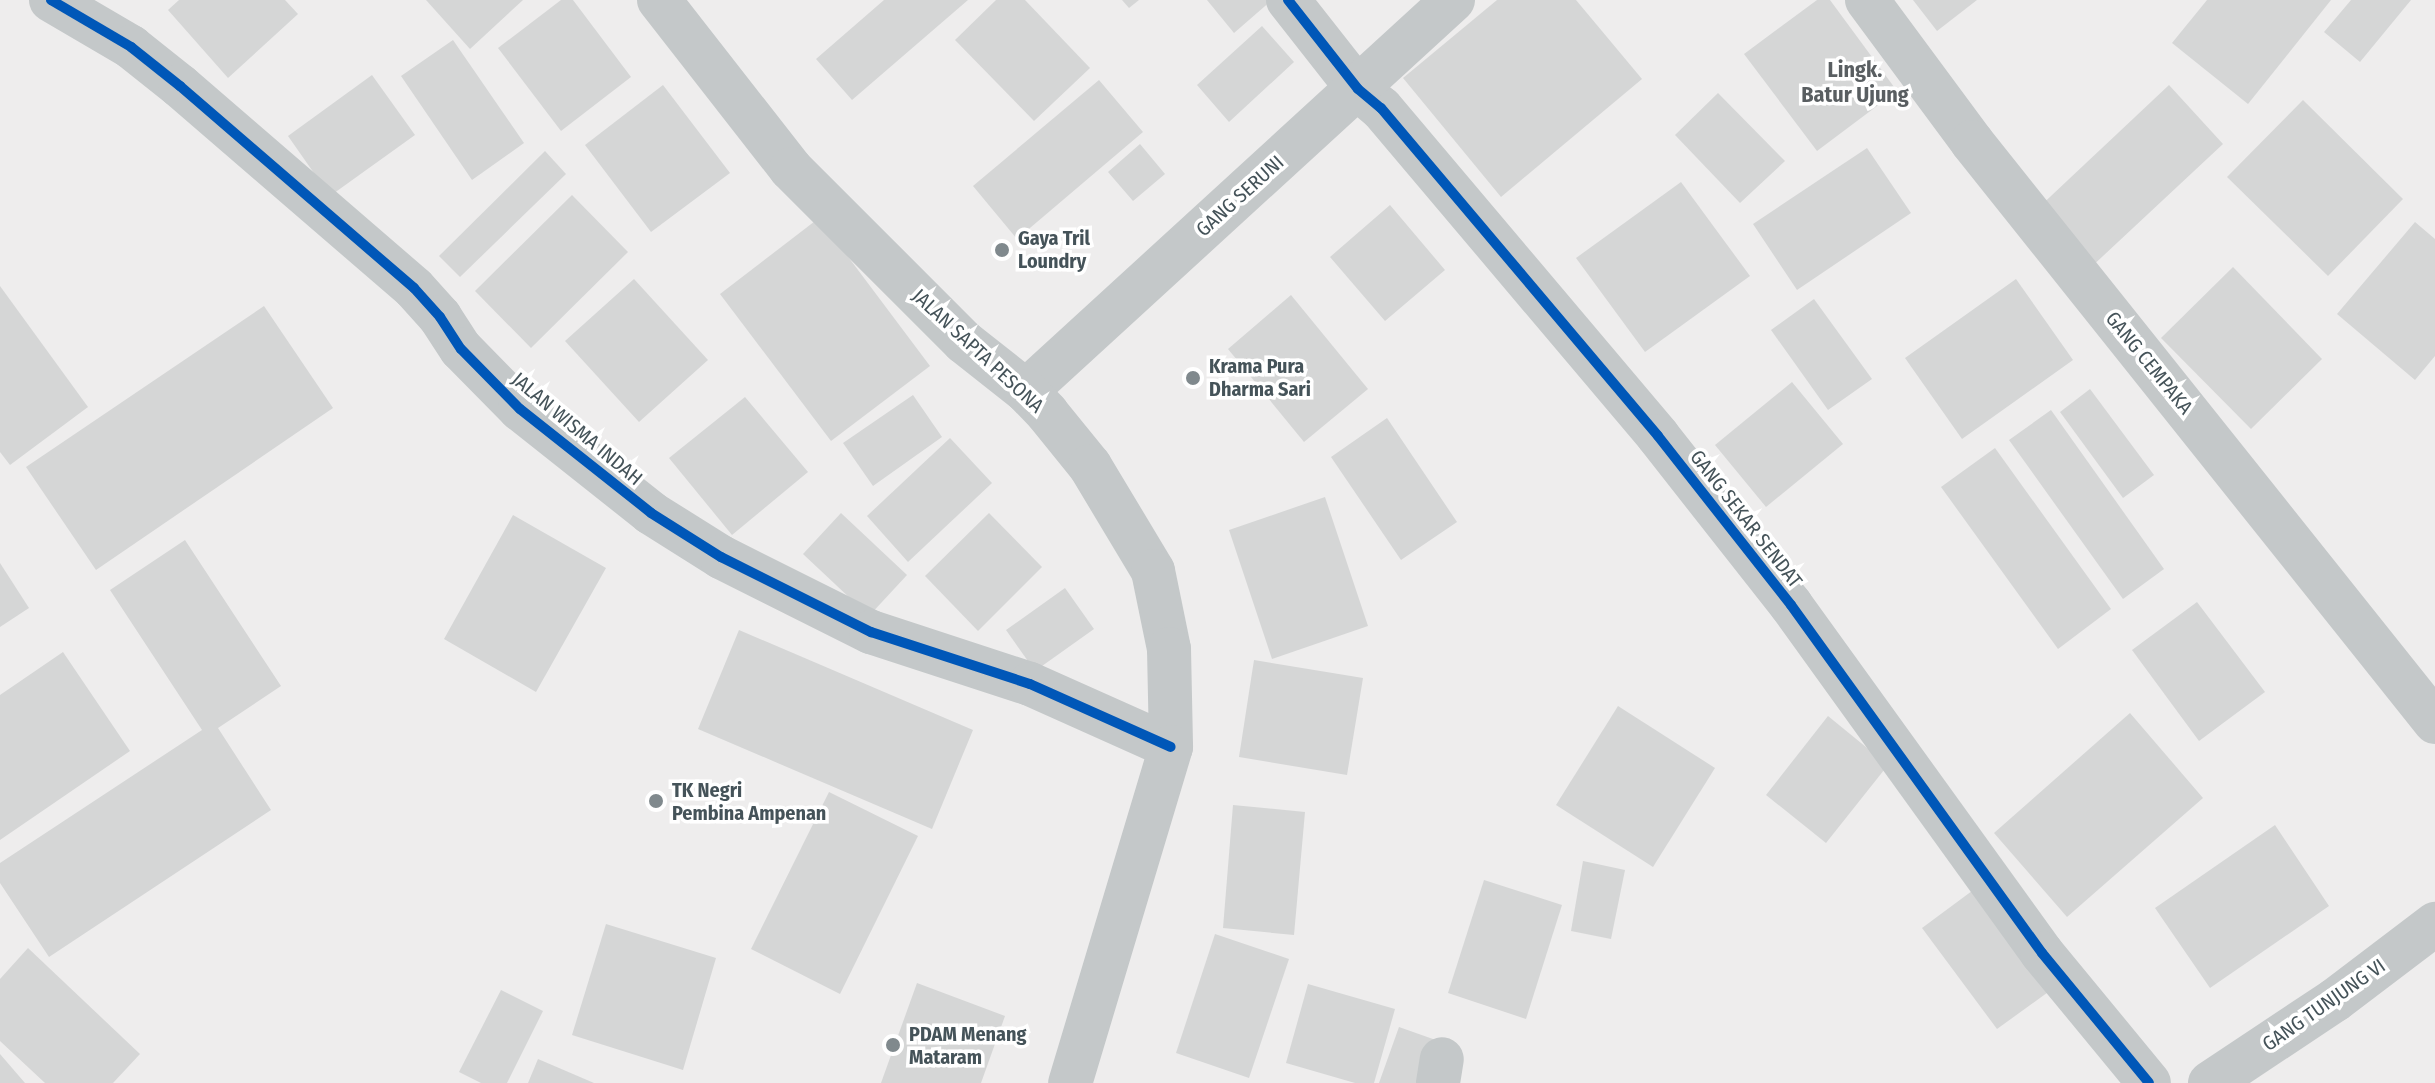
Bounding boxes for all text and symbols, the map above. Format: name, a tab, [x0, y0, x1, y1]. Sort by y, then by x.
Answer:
district label: Lingk. Batur Ujung	[1801, 56, 1909, 108]
street label: GANG SERUNI	[1191, 150, 1289, 242]
place label: Gaya Tril Loundry	[1018, 226, 1090, 273]
marker: Gaya Tril Loundry	[993, 241, 1011, 259]
street label: JALAN SAPTA PESONA	[907, 284, 1049, 418]
street label: GANG CEMPAKA	[2100, 307, 2198, 419]
place label: Krama Pura Dharma Sari	[1209, 354, 1311, 401]
street label: JALAN WISMA INDAH	[507, 367, 647, 491]
marker: Krama Pura Dharma Sari	[1184, 369, 1202, 387]
street label: GANG SEKAR SENDAT	[1685, 445, 1807, 593]
place label: TK Negri Pembina Ampenan	[672, 778, 826, 825]
marker: TK Negri Pembina Ampenan	[647, 792, 665, 810]
street label: GANG TUNJUNG VI	[2258, 954, 2390, 1056]
place label: PDAM Menang Mataram	[909, 1022, 1026, 1069]
marker: PDAM Menang Mataram	[884, 1036, 902, 1054]

